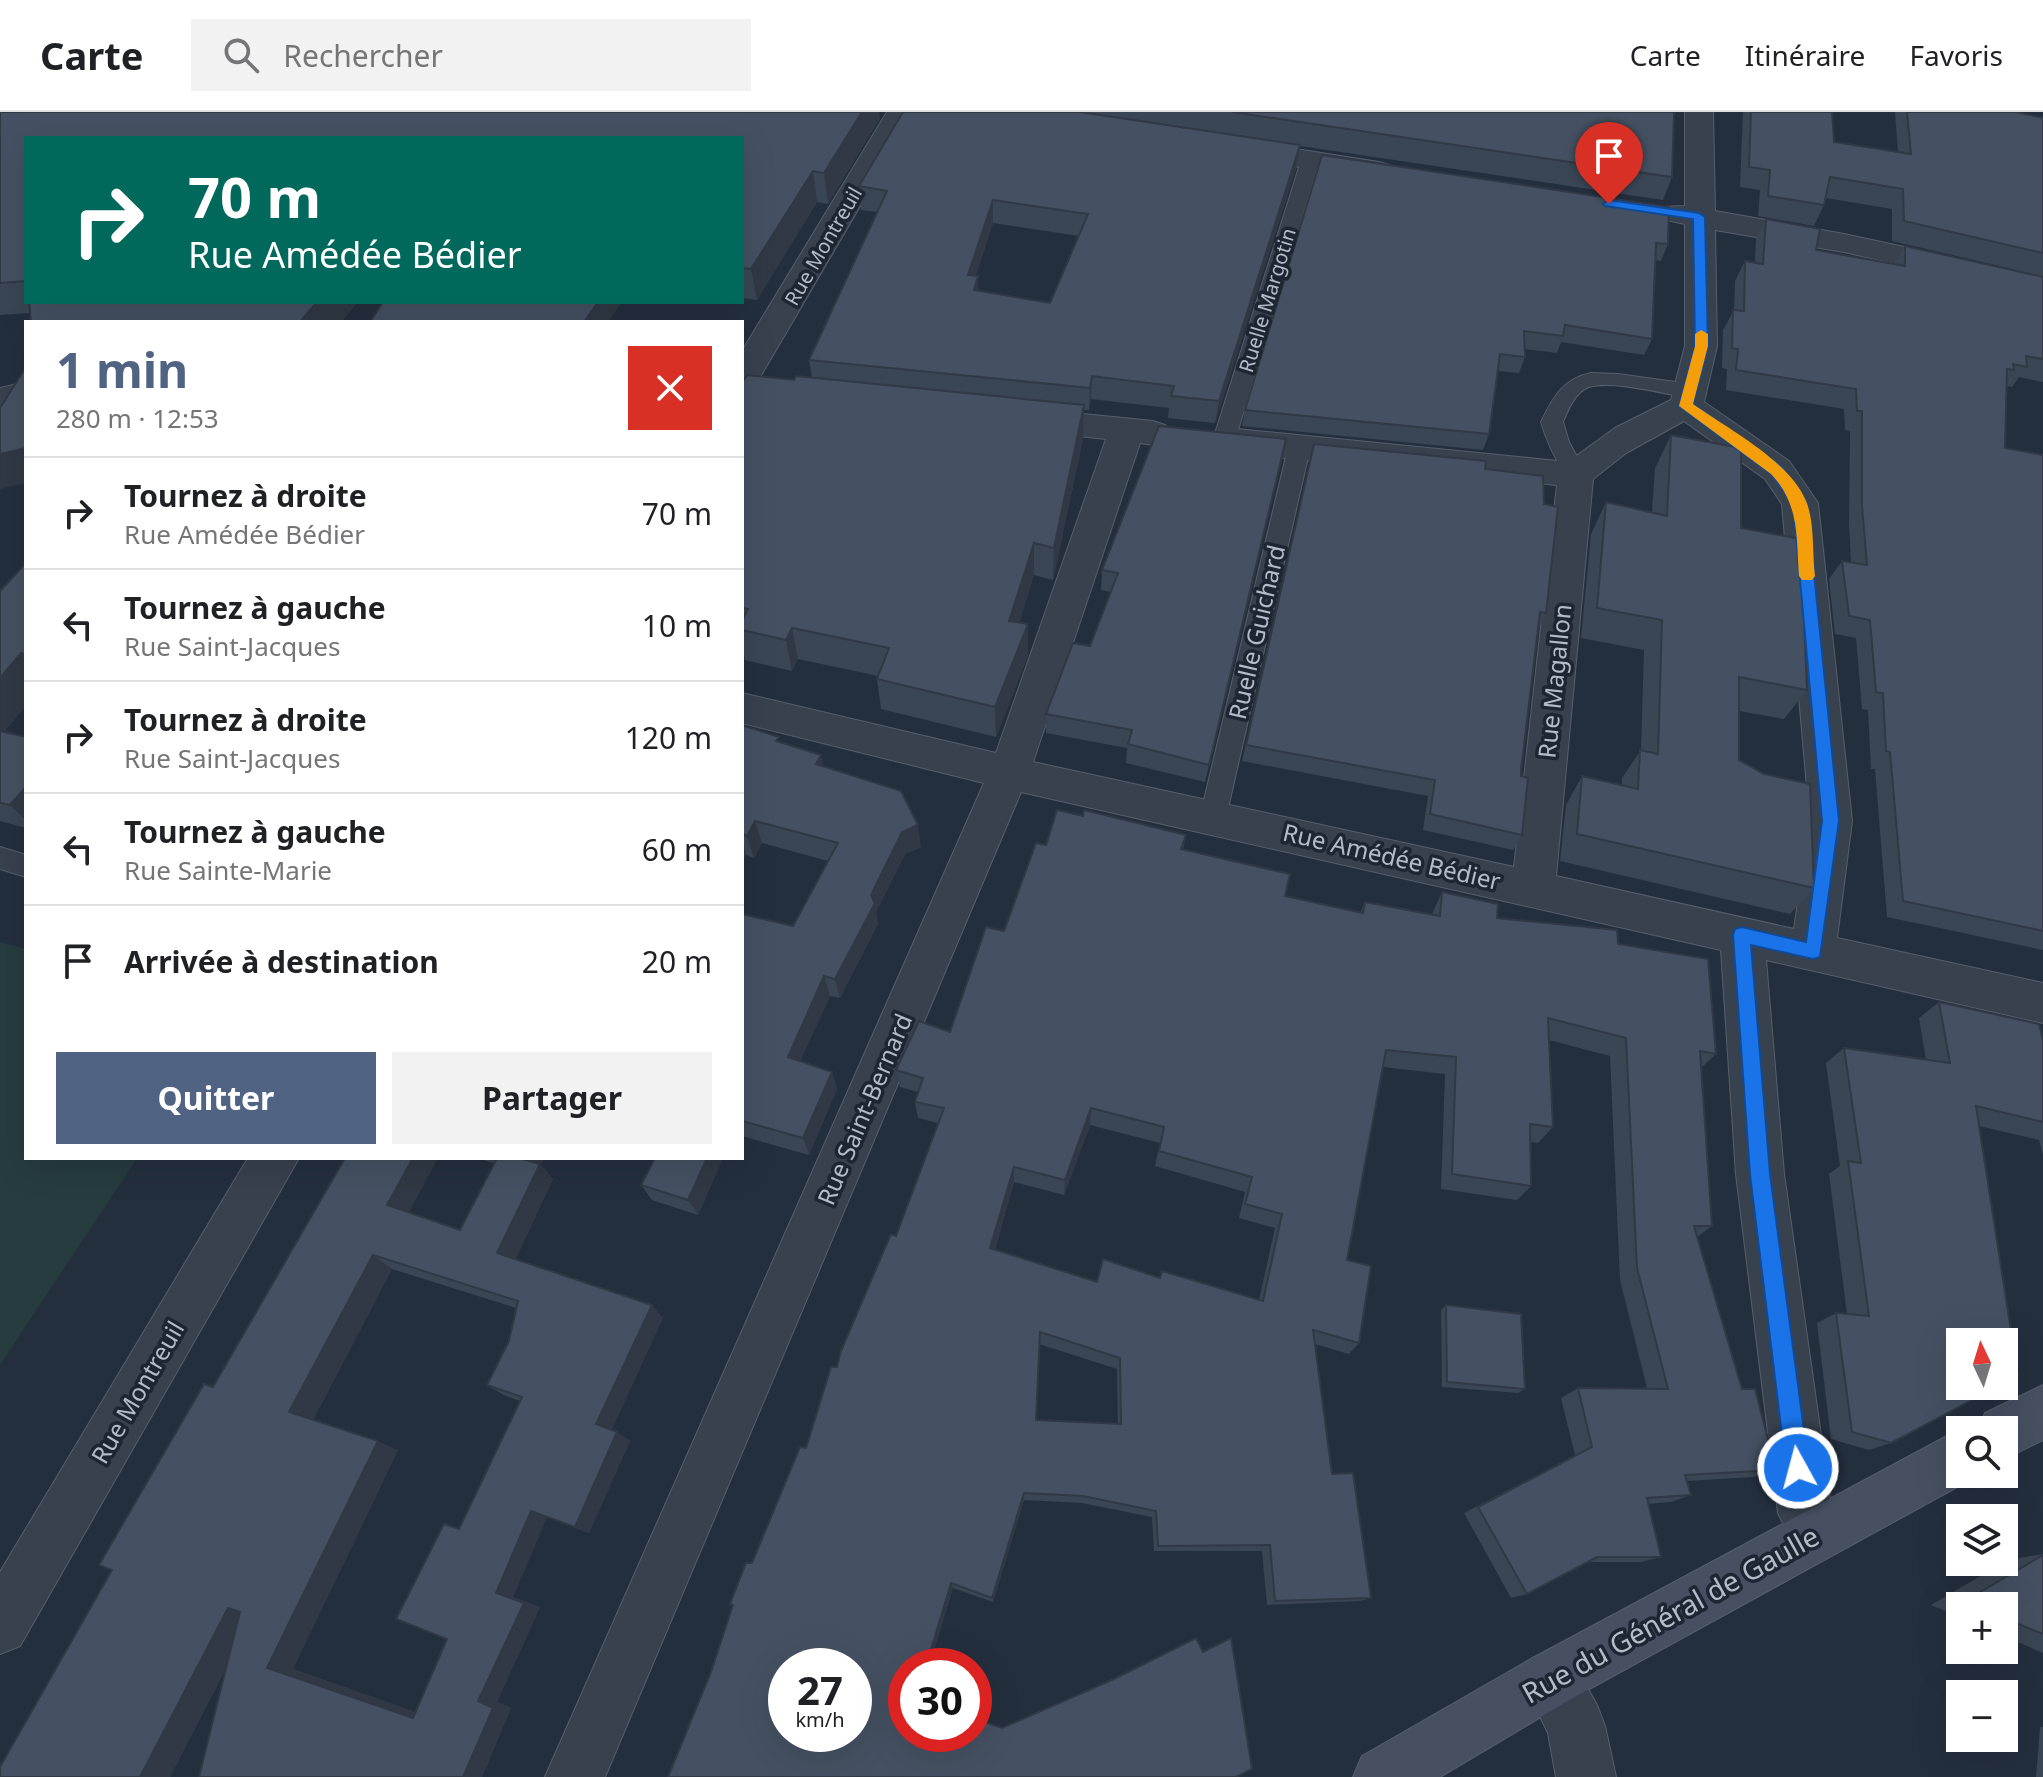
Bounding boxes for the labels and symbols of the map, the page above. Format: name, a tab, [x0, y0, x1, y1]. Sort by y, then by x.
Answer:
pin	[1575, 122, 1643, 204]
street label: Rue Montreuil	[778, 182, 868, 310]
street label: Ruelle Margotin	[1232, 225, 1302, 375]
street label: Ruelle Guichard	[1220, 542, 1292, 722]
street label: Rue Magallon	[1530, 602, 1578, 760]
street label: Rue Amédée Bédier	[1280, 815, 1504, 897]
street label: Rue Saint-Bernard	[809, 1008, 919, 1210]
street label: Rue Montreuil	[83, 1315, 191, 1469]
north arrow	[1946, 1328, 2018, 1400]
position arrow	[1756, 1426, 1840, 1510]
street label: Rue du Général de Gaulle	[1515, 1516, 1825, 1712]
speed limit sign: 30	[888, 1648, 992, 1752]

